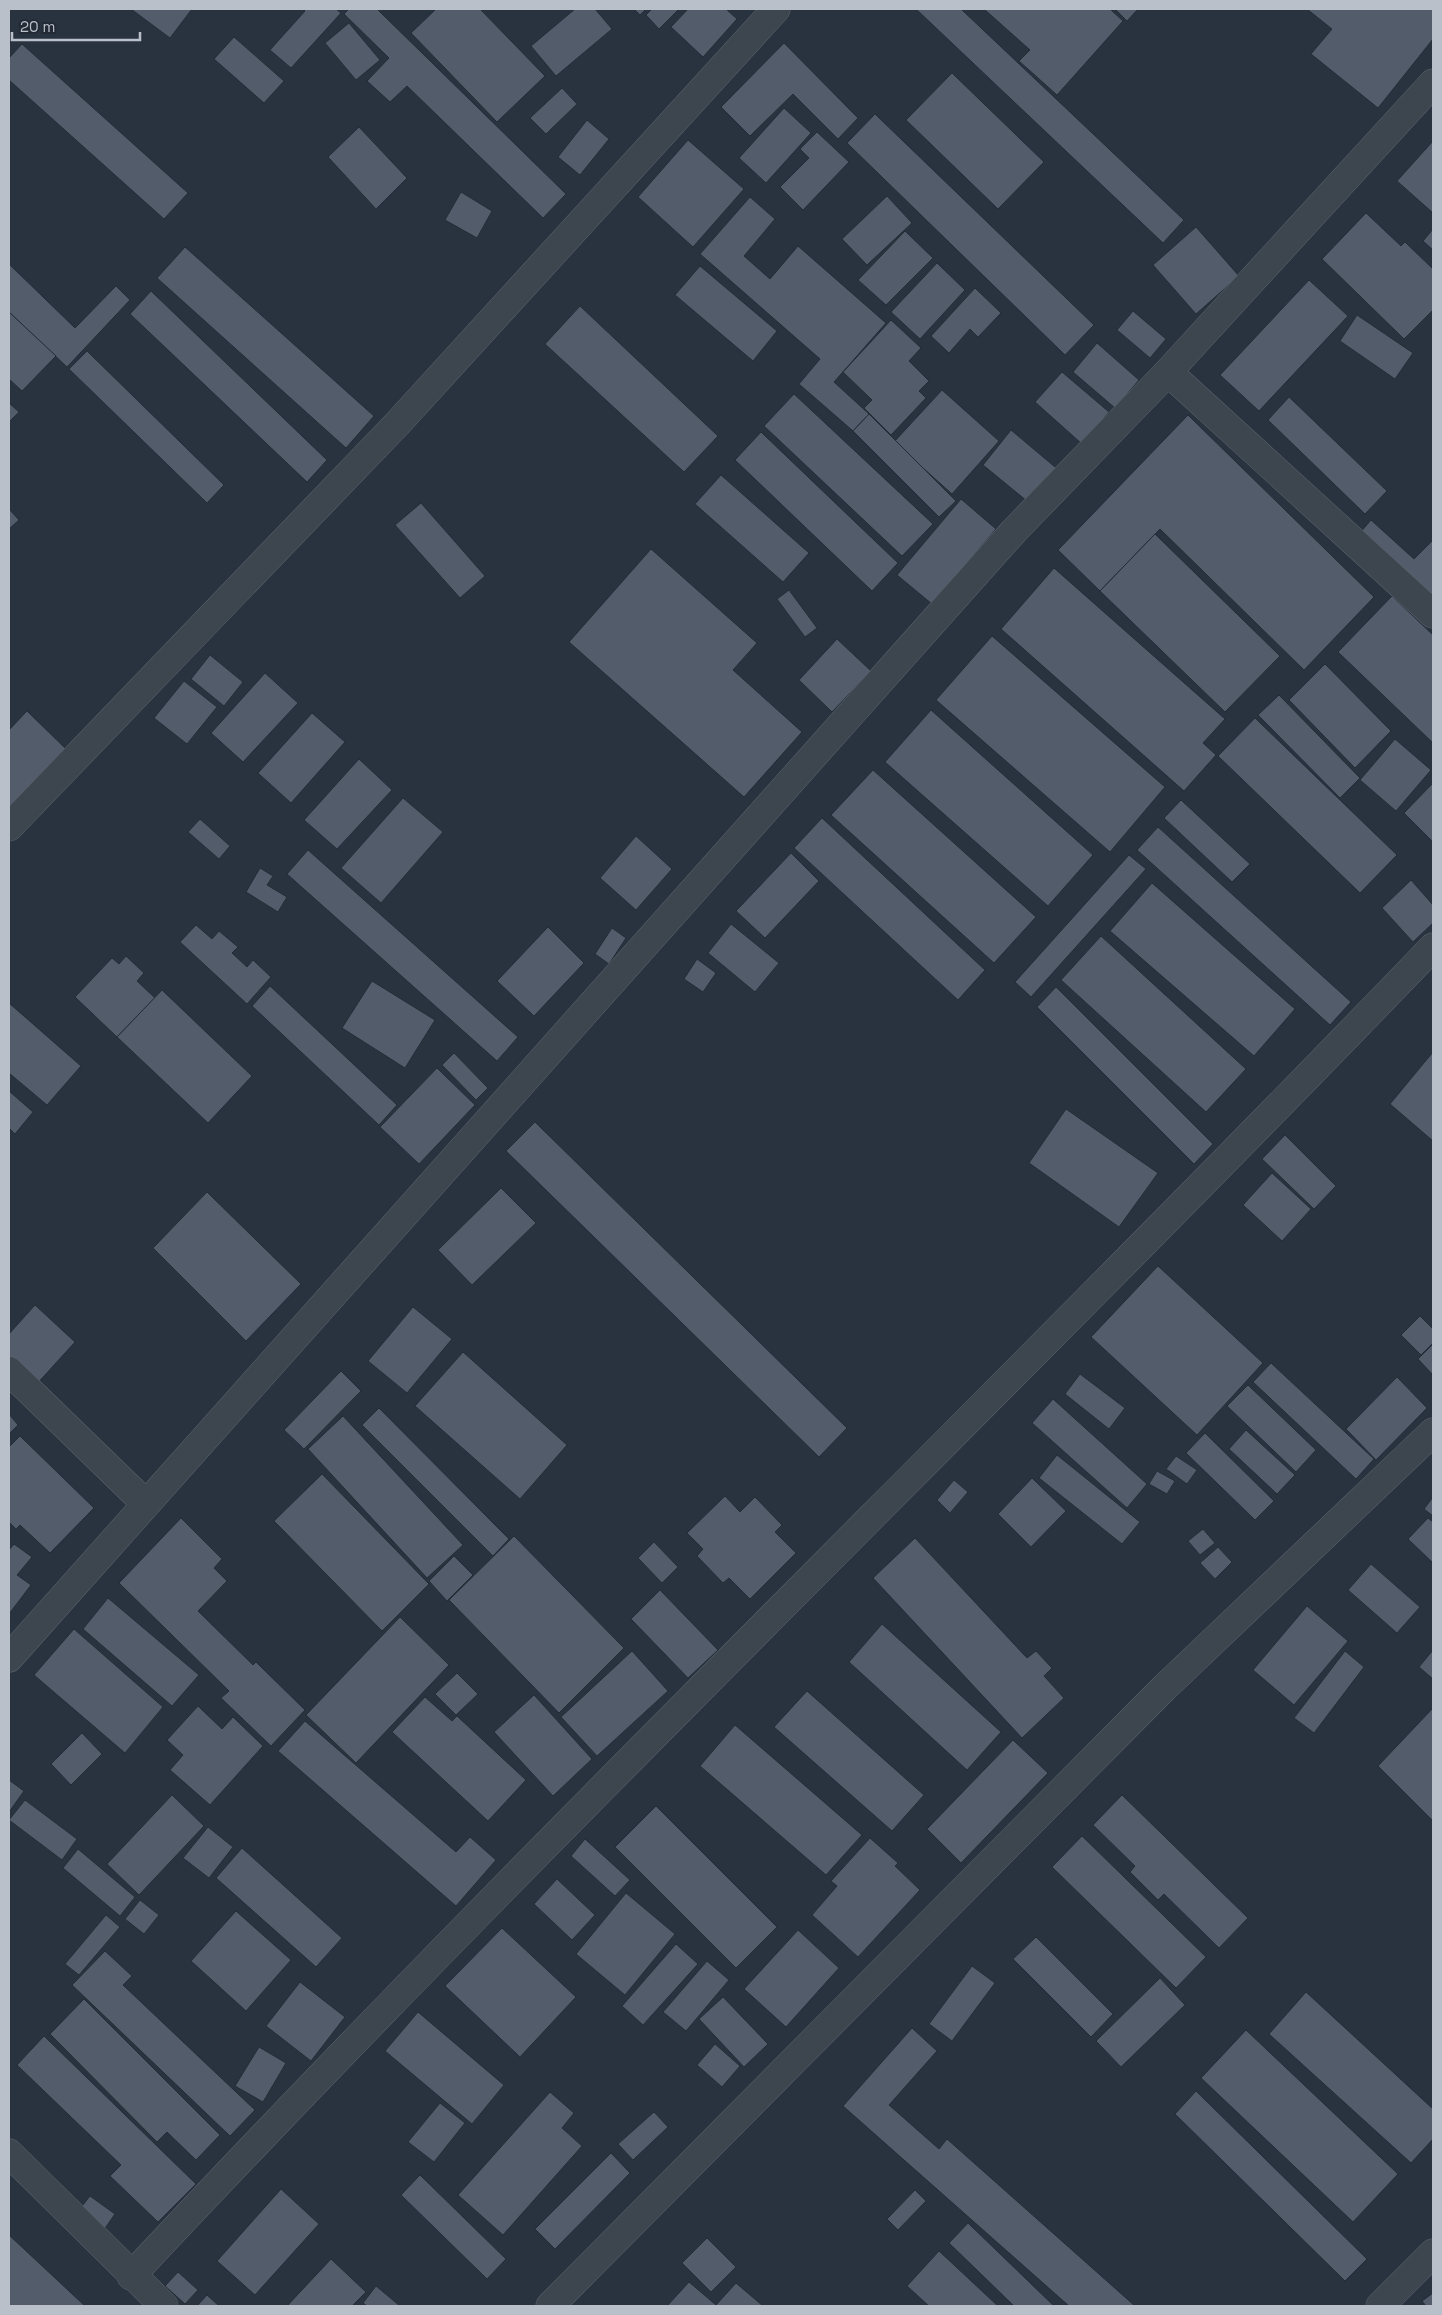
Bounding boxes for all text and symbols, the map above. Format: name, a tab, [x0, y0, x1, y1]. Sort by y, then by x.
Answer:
scale bar	[12, 10, 140, 42]
text: 20 m	[20, 17, 55, 36]

